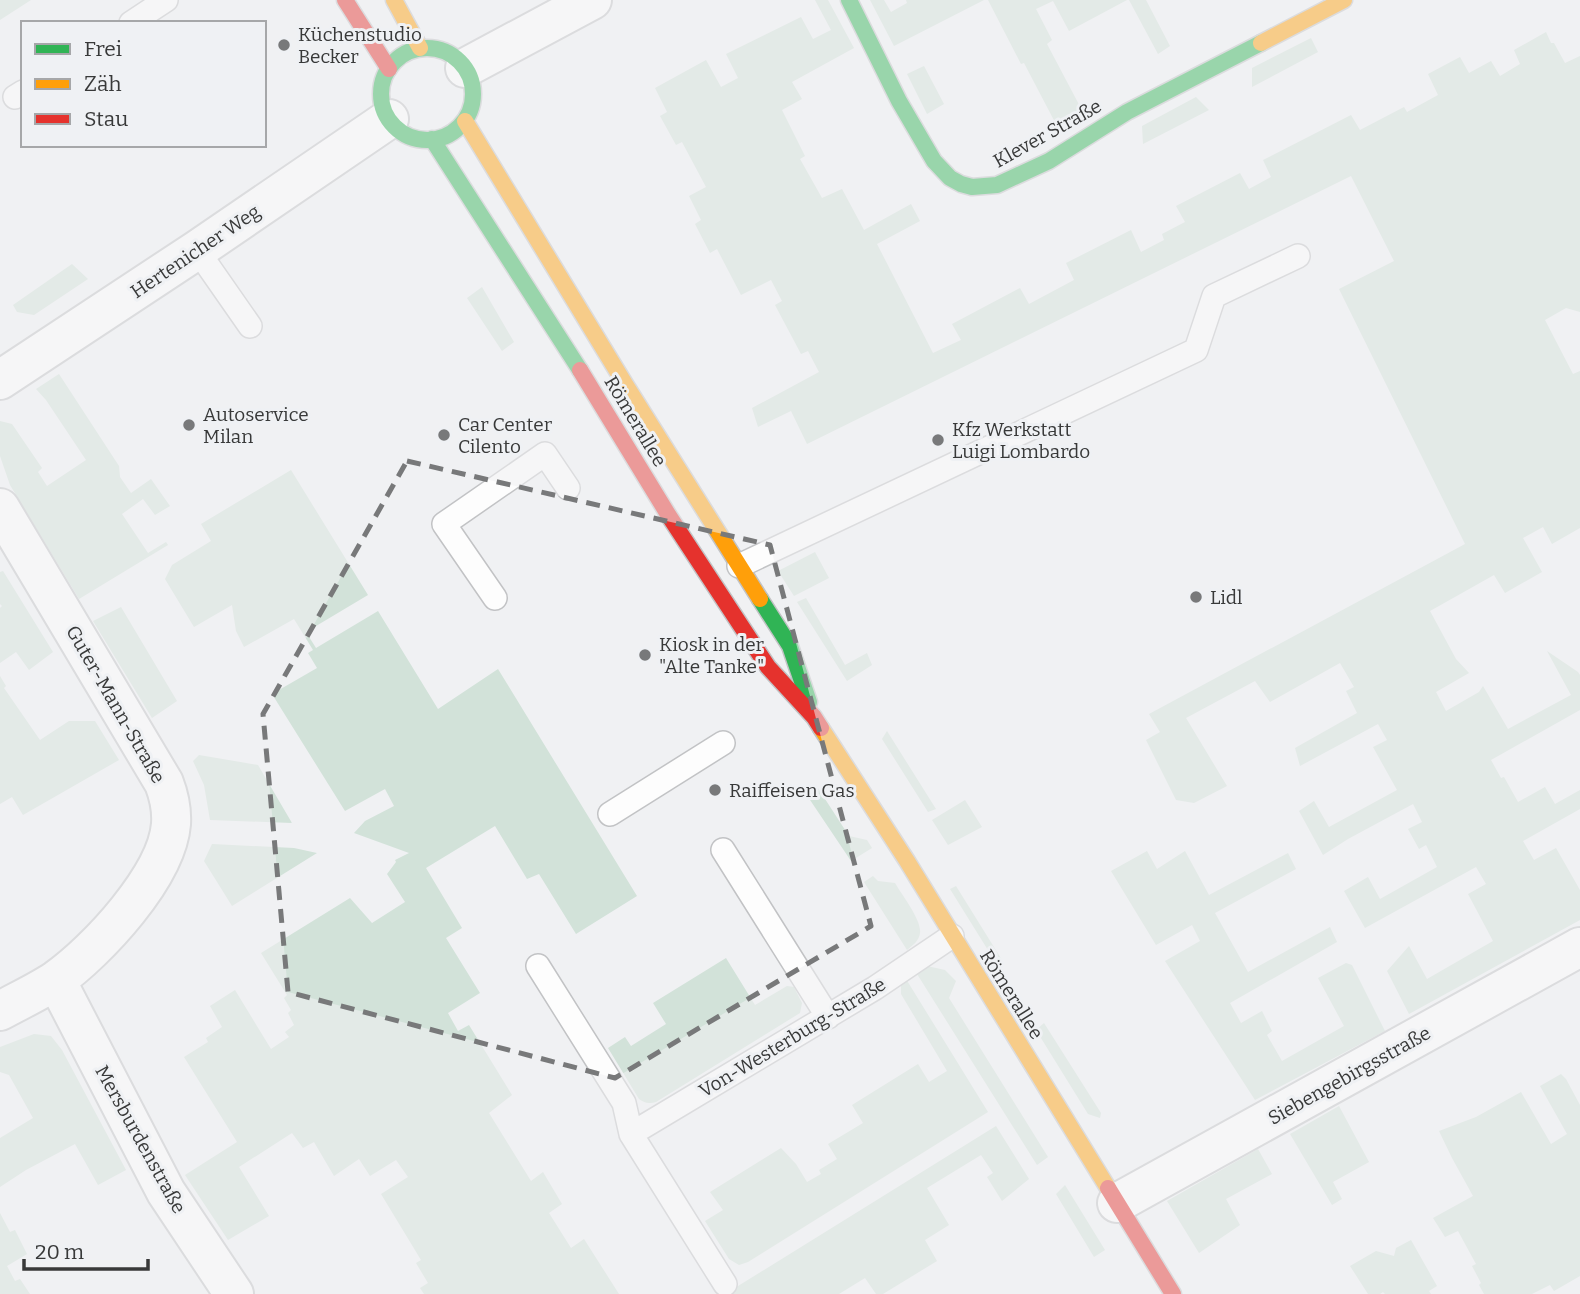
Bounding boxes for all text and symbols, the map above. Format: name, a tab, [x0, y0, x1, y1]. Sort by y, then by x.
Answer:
legend	[21, 21, 266, 147]
place label: Küchenstudio Becker	[298, 23, 422, 68]
text: Frei	[84, 36, 122, 62]
marker: Küchenstudio Becker	[276, 37, 292, 53]
text: Zäh	[84, 71, 122, 97]
street label: Klever Straße	[989, 94, 1105, 173]
text: Stau	[84, 106, 128, 132]
street label: Hertenicher Weg	[126, 199, 265, 303]
street label: Römerallee	[600, 372, 672, 471]
place label: Autoservice Milan	[203, 403, 309, 448]
place label: Car Center Cilento	[458, 413, 553, 458]
marker: Autoservice Milan	[181, 417, 197, 433]
place label: Kfz Werkstatt Luigi Lombardo	[952, 418, 1090, 463]
marker: Car Center Cilento	[436, 427, 452, 443]
marker: Kfz Werkstatt Luigi Lombardo	[930, 432, 946, 448]
place label: Lidl	[1210, 586, 1243, 609]
marker: Lidl	[1188, 589, 1204, 605]
street label: Guter-Mann-Straße	[61, 621, 170, 787]
place label: Kiosk in der "Alte Tanke"	[659, 633, 765, 678]
marker: Kiosk in der "Alte Tanke"	[637, 647, 653, 663]
place label: Raiffeisen Gas	[729, 779, 855, 802]
marker: Raiffeisen Gas	[707, 782, 723, 798]
street label: Römerallee	[975, 945, 1048, 1043]
street label: Von-Westerburg-Straße	[695, 973, 890, 1102]
street label: Siebengebirgsstraße	[1264, 1021, 1434, 1130]
street label: Mersburdenstraße	[90, 1061, 191, 1217]
scale bar	[24, 1228, 149, 1272]
text: 20 m	[35, 1239, 84, 1265]

